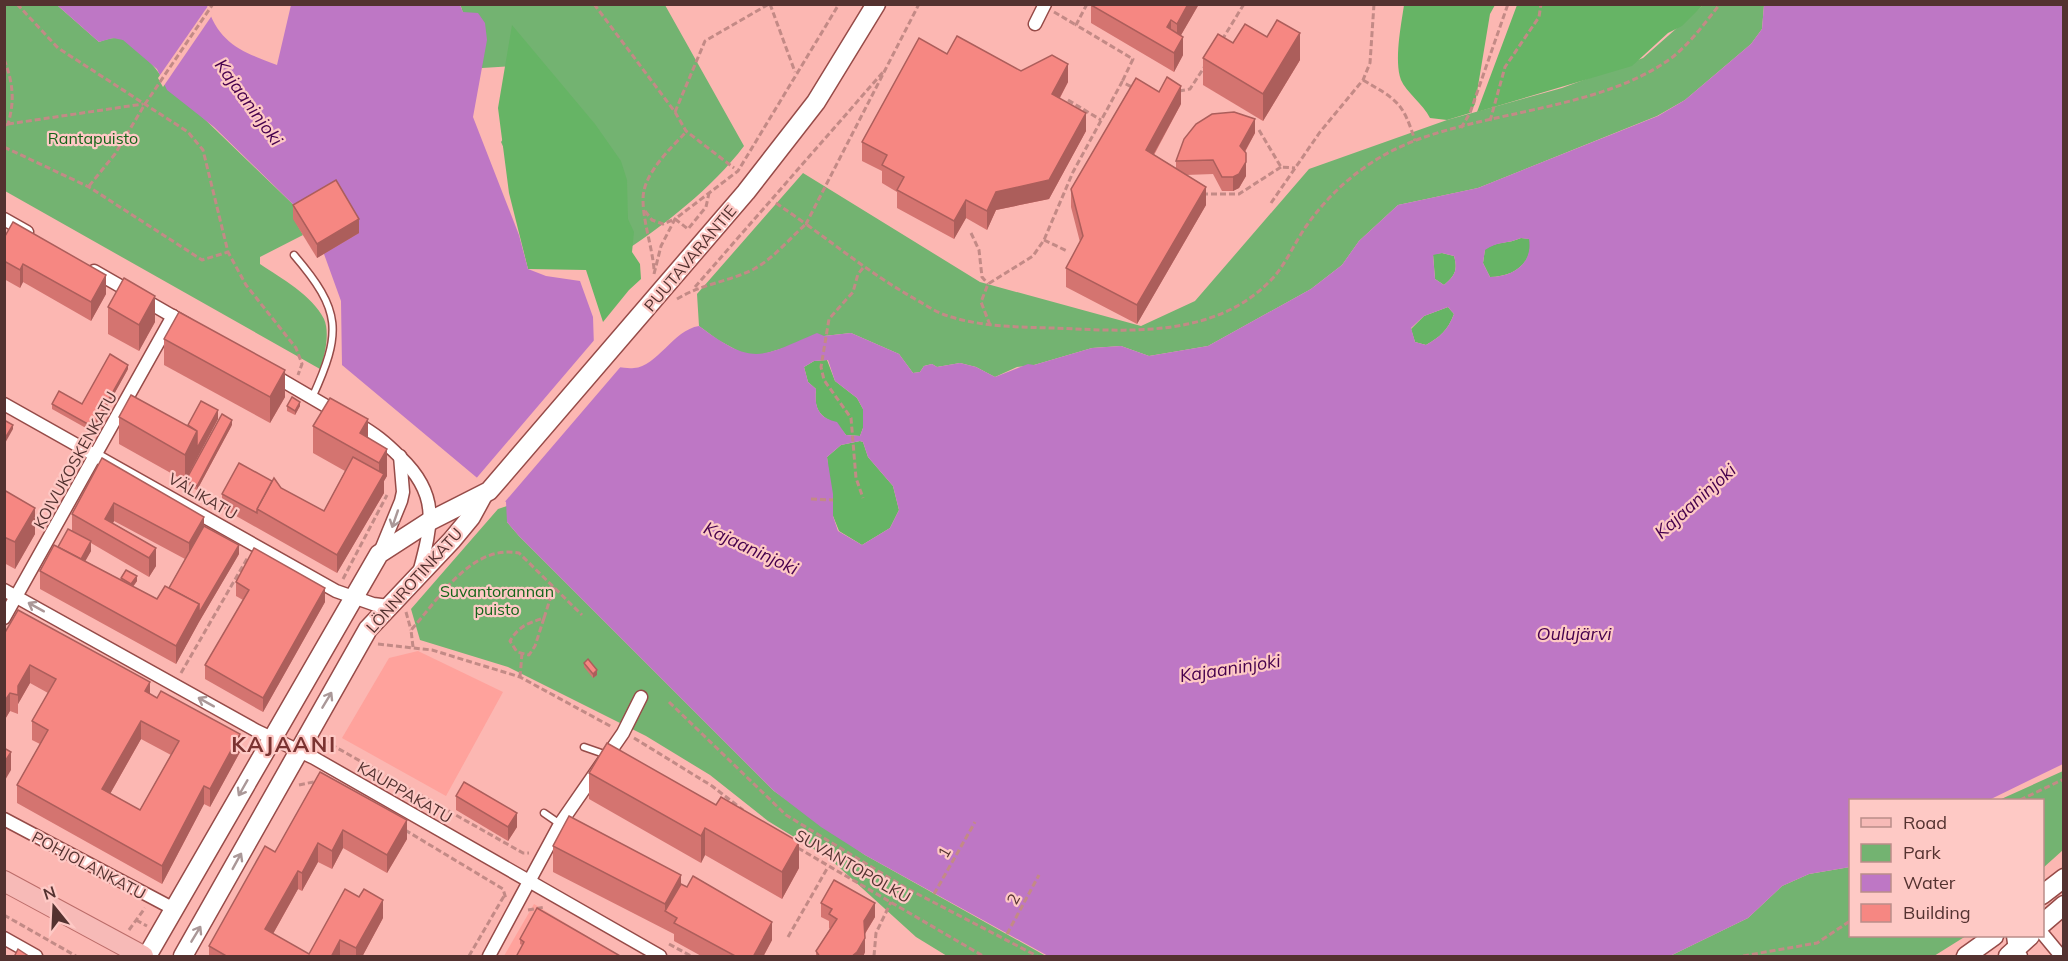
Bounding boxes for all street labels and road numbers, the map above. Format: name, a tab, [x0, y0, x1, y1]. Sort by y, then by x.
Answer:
street label: PUUTAVARANTIE	[640, 201, 740, 315]
street label: KOIVUKOSKENKATU	[29, 388, 121, 532]
street label: VÄLIKATU	[165, 468, 241, 524]
street label: LÖNNROTINKATU	[362, 523, 466, 637]
street label: KAUPPAKATU	[354, 757, 456, 827]
street label: SUVANTOPOLKU	[792, 825, 914, 907]
street label: POHJOLANKATU	[29, 827, 149, 903]
street label: 1	[933, 843, 955, 861]
street label: 2	[1002, 890, 1024, 908]

